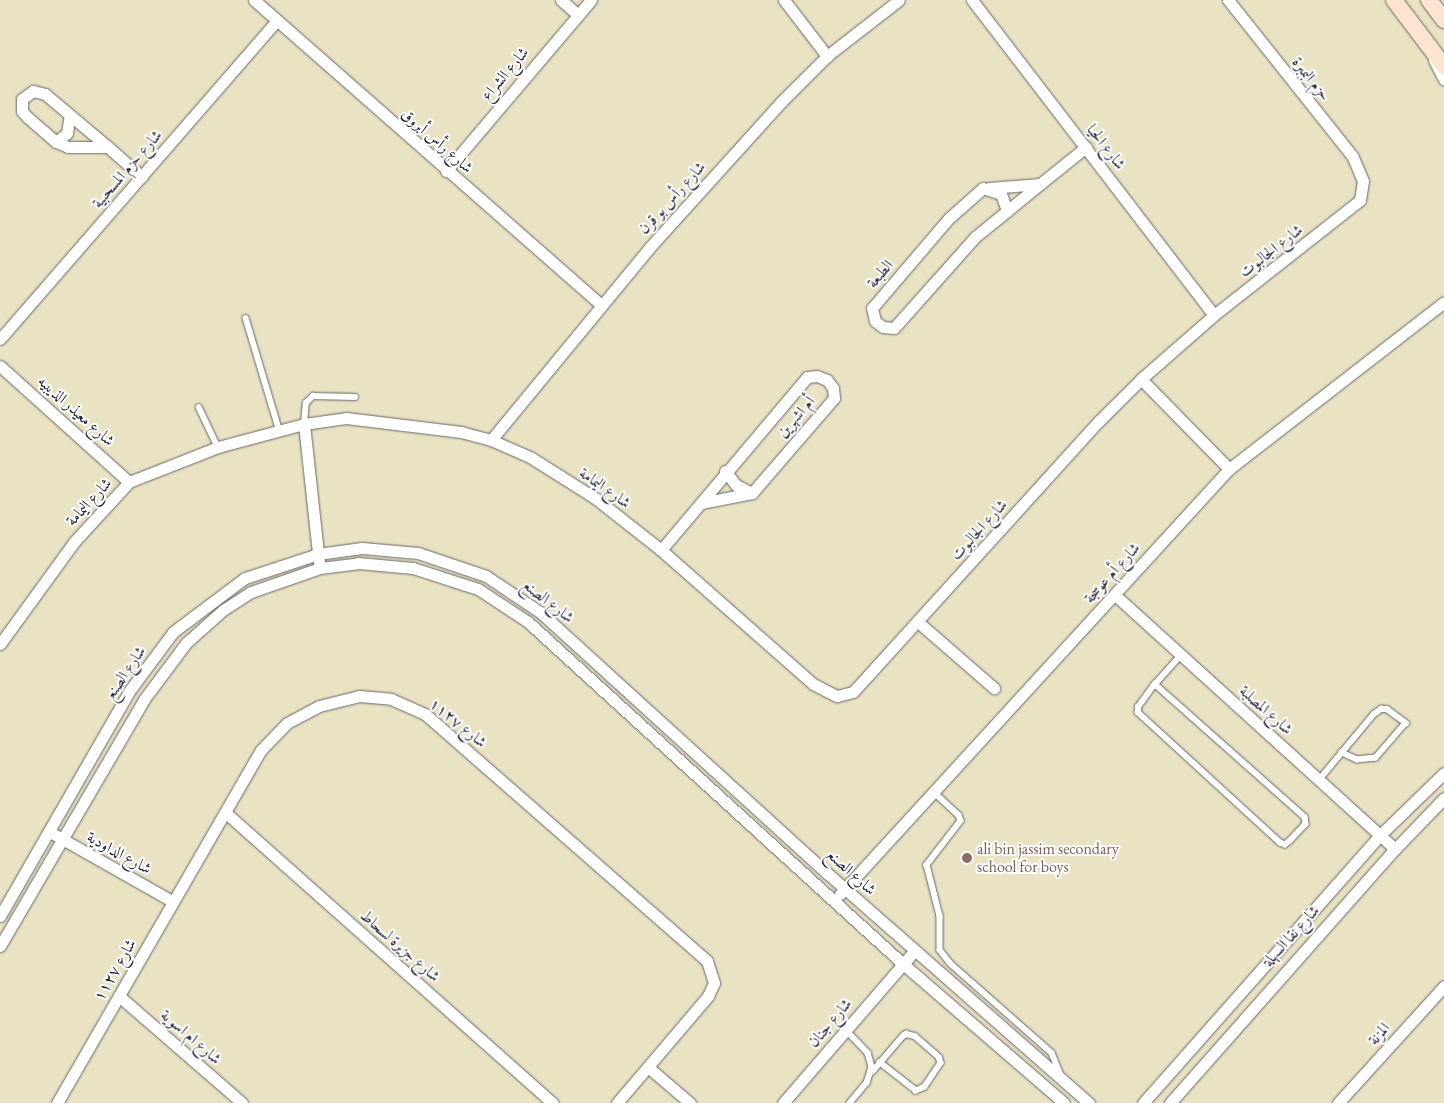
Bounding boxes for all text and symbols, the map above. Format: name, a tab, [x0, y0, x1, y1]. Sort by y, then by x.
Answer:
street label: شارع الشراع	[477, 43, 533, 105]
street label: حزم البمبرة	[1288, 53, 1334, 105]
street label: شارع رأس أبروق	[397, 105, 477, 177]
street label: شارع الحيا	[1082, 121, 1130, 173]
street label: شارع حزم المسحبية	[88, 126, 166, 212]
street label: شارع رأس بو قرن	[634, 158, 710, 238]
street label: شارع الجالبوت	[1235, 220, 1307, 282]
street label: الطبعة	[863, 256, 897, 292]
street label: شارع معيذر الذيبيه	[34, 372, 118, 450]
street label: أم اشهرين	[773, 392, 819, 442]
street label: شارع اليمامة	[576, 463, 634, 513]
street label: شارع اليمامة	[62, 474, 116, 530]
street label: شارع الجالبوت	[947, 496, 1011, 564]
street label: شارع أم عوسجة	[1080, 539, 1144, 607]
street label: شارع الصنع	[518, 575, 578, 627]
street label: شارع الصنع	[100, 643, 150, 703]
street label: شارع المصلبة	[1235, 681, 1297, 739]
street label: شارع ١١٢٧	[425, 694, 491, 752]
street label: شارع الداودية	[83, 827, 155, 879]
place label: ali bin jassim secondary school for boys	[977, 839, 1119, 877]
street label: شارع الصنع	[822, 845, 880, 899]
marker: ali bin jassim secondary school for boys	[961, 852, 973, 864]
street label: شارع نقا السهلة	[1258, 901, 1324, 971]
street label: شارع جزيرة لسحاط	[356, 906, 444, 986]
street label: شارع ١١٢٧	[90, 936, 140, 1004]
street label: شارع جنان	[804, 995, 856, 1051]
street label: شارع ام اسوية	[157, 1005, 225, 1069]
street label: المزنة	[1364, 1019, 1394, 1049]

